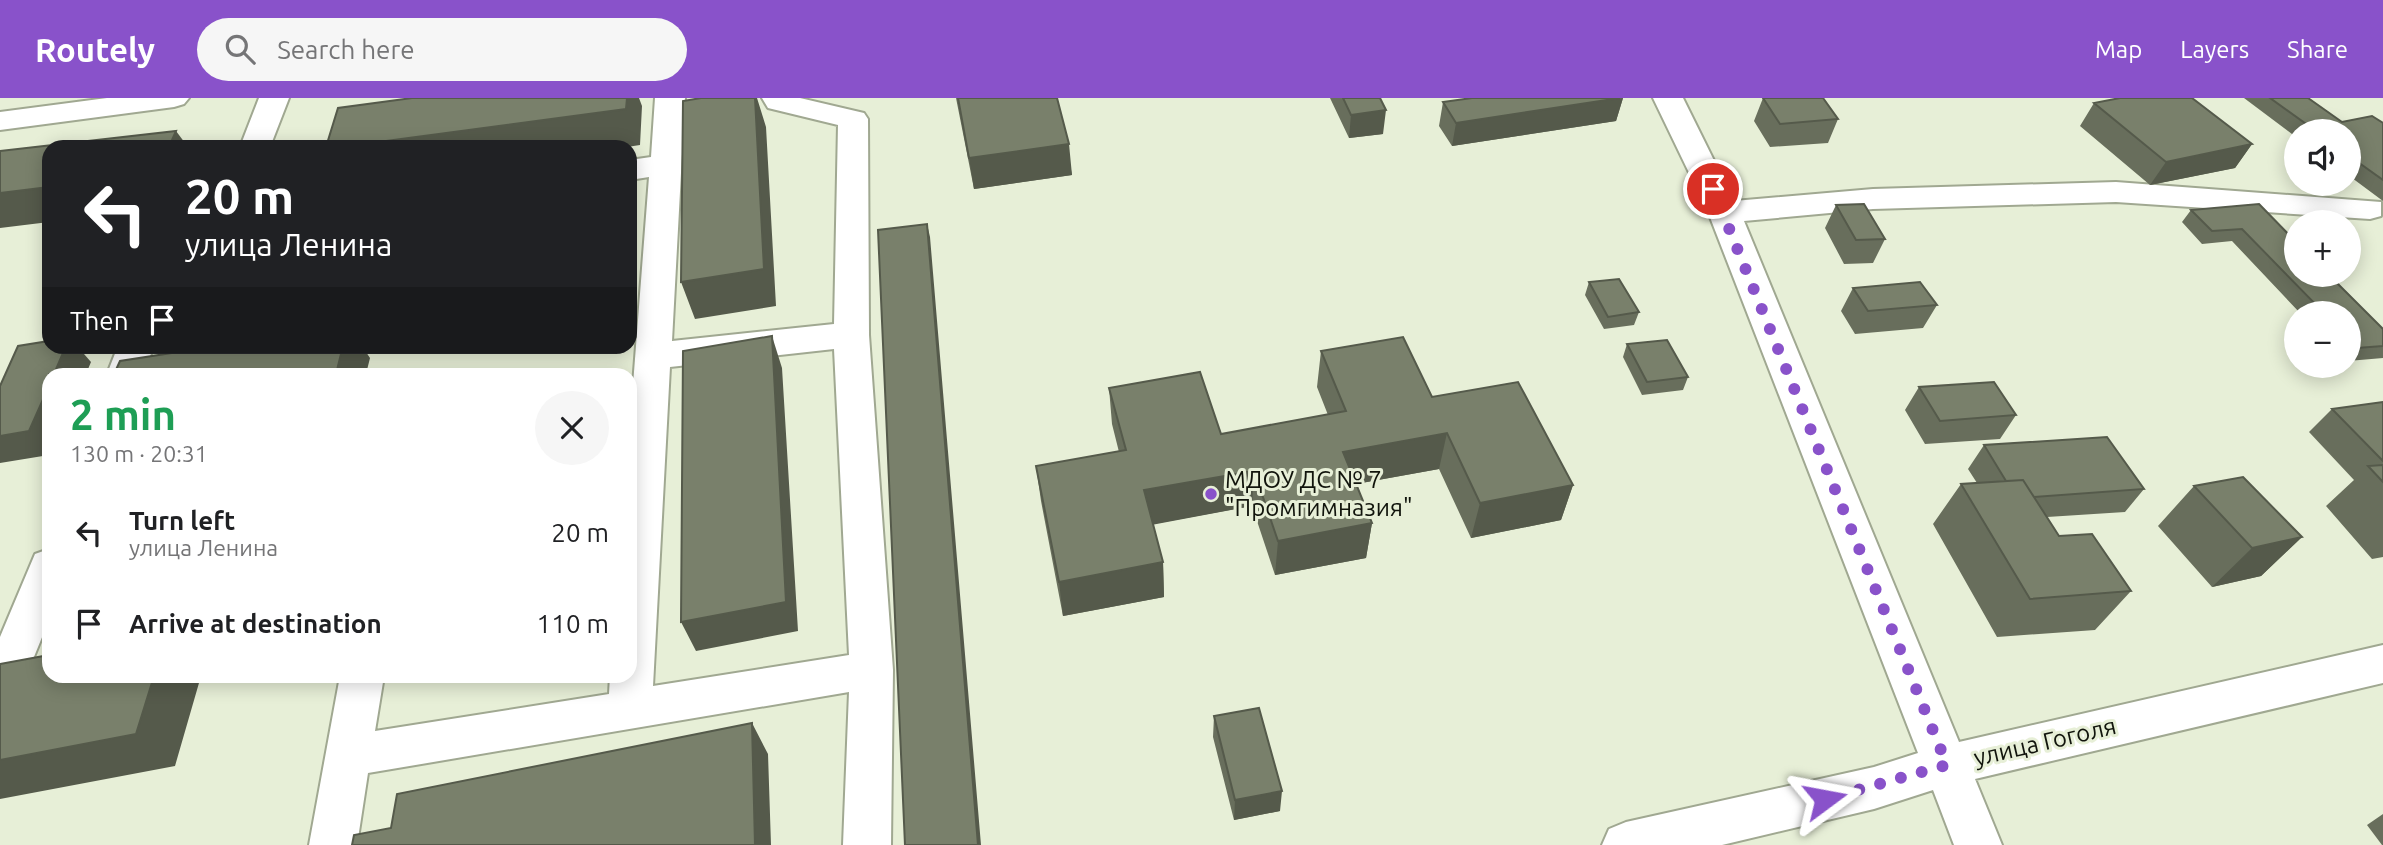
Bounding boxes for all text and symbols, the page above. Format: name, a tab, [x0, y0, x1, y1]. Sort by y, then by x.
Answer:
search box	[197, 18, 687, 81]
icon: search	[221, 30, 259, 68]
text: Routely	[35, 31, 155, 68]
text: Search here	[277, 35, 415, 64]
text: Map	[2095, 36, 2142, 63]
text: Layers	[2180, 36, 2249, 63]
text: Share	[2287, 36, 2348, 63]
map controls	[2284, 119, 2361, 378]
button: sound	[2284, 119, 2361, 196]
pin	[1683, 159, 1743, 219]
icon: left	[70, 168, 161, 259]
text: 20 m	[185, 168, 294, 223]
icon: arrive	[1694, 170, 1732, 208]
button: +	[2284, 210, 2361, 287]
text: улица Ленина	[185, 226, 393, 262]
icon: arrive	[143, 301, 181, 339]
button: −	[2284, 301, 2361, 378]
text: Then	[70, 306, 129, 335]
text: 2 min	[70, 391, 176, 438]
button: close	[535, 391, 609, 465]
text: 130 m · 20:31	[70, 441, 208, 466]
place label: МДОУ ДС № 7 "Промгимназия"	[1225, 466, 1413, 521]
marker: МДОУ ДС № 7 "Промгимназия"	[1203, 486, 1219, 502]
text: Turn left	[129, 506, 235, 535]
icon: left	[70, 514, 108, 552]
text: 20 m	[551, 518, 609, 547]
text: улица Ленина	[129, 535, 278, 560]
icon: arrive	[70, 605, 108, 643]
text: Arrive at destination	[129, 609, 382, 638]
text: 110 m	[537, 609, 609, 638]
street label: улица Гоголя	[1971, 712, 2119, 771]
position arrow	[1788, 762, 1862, 836]

